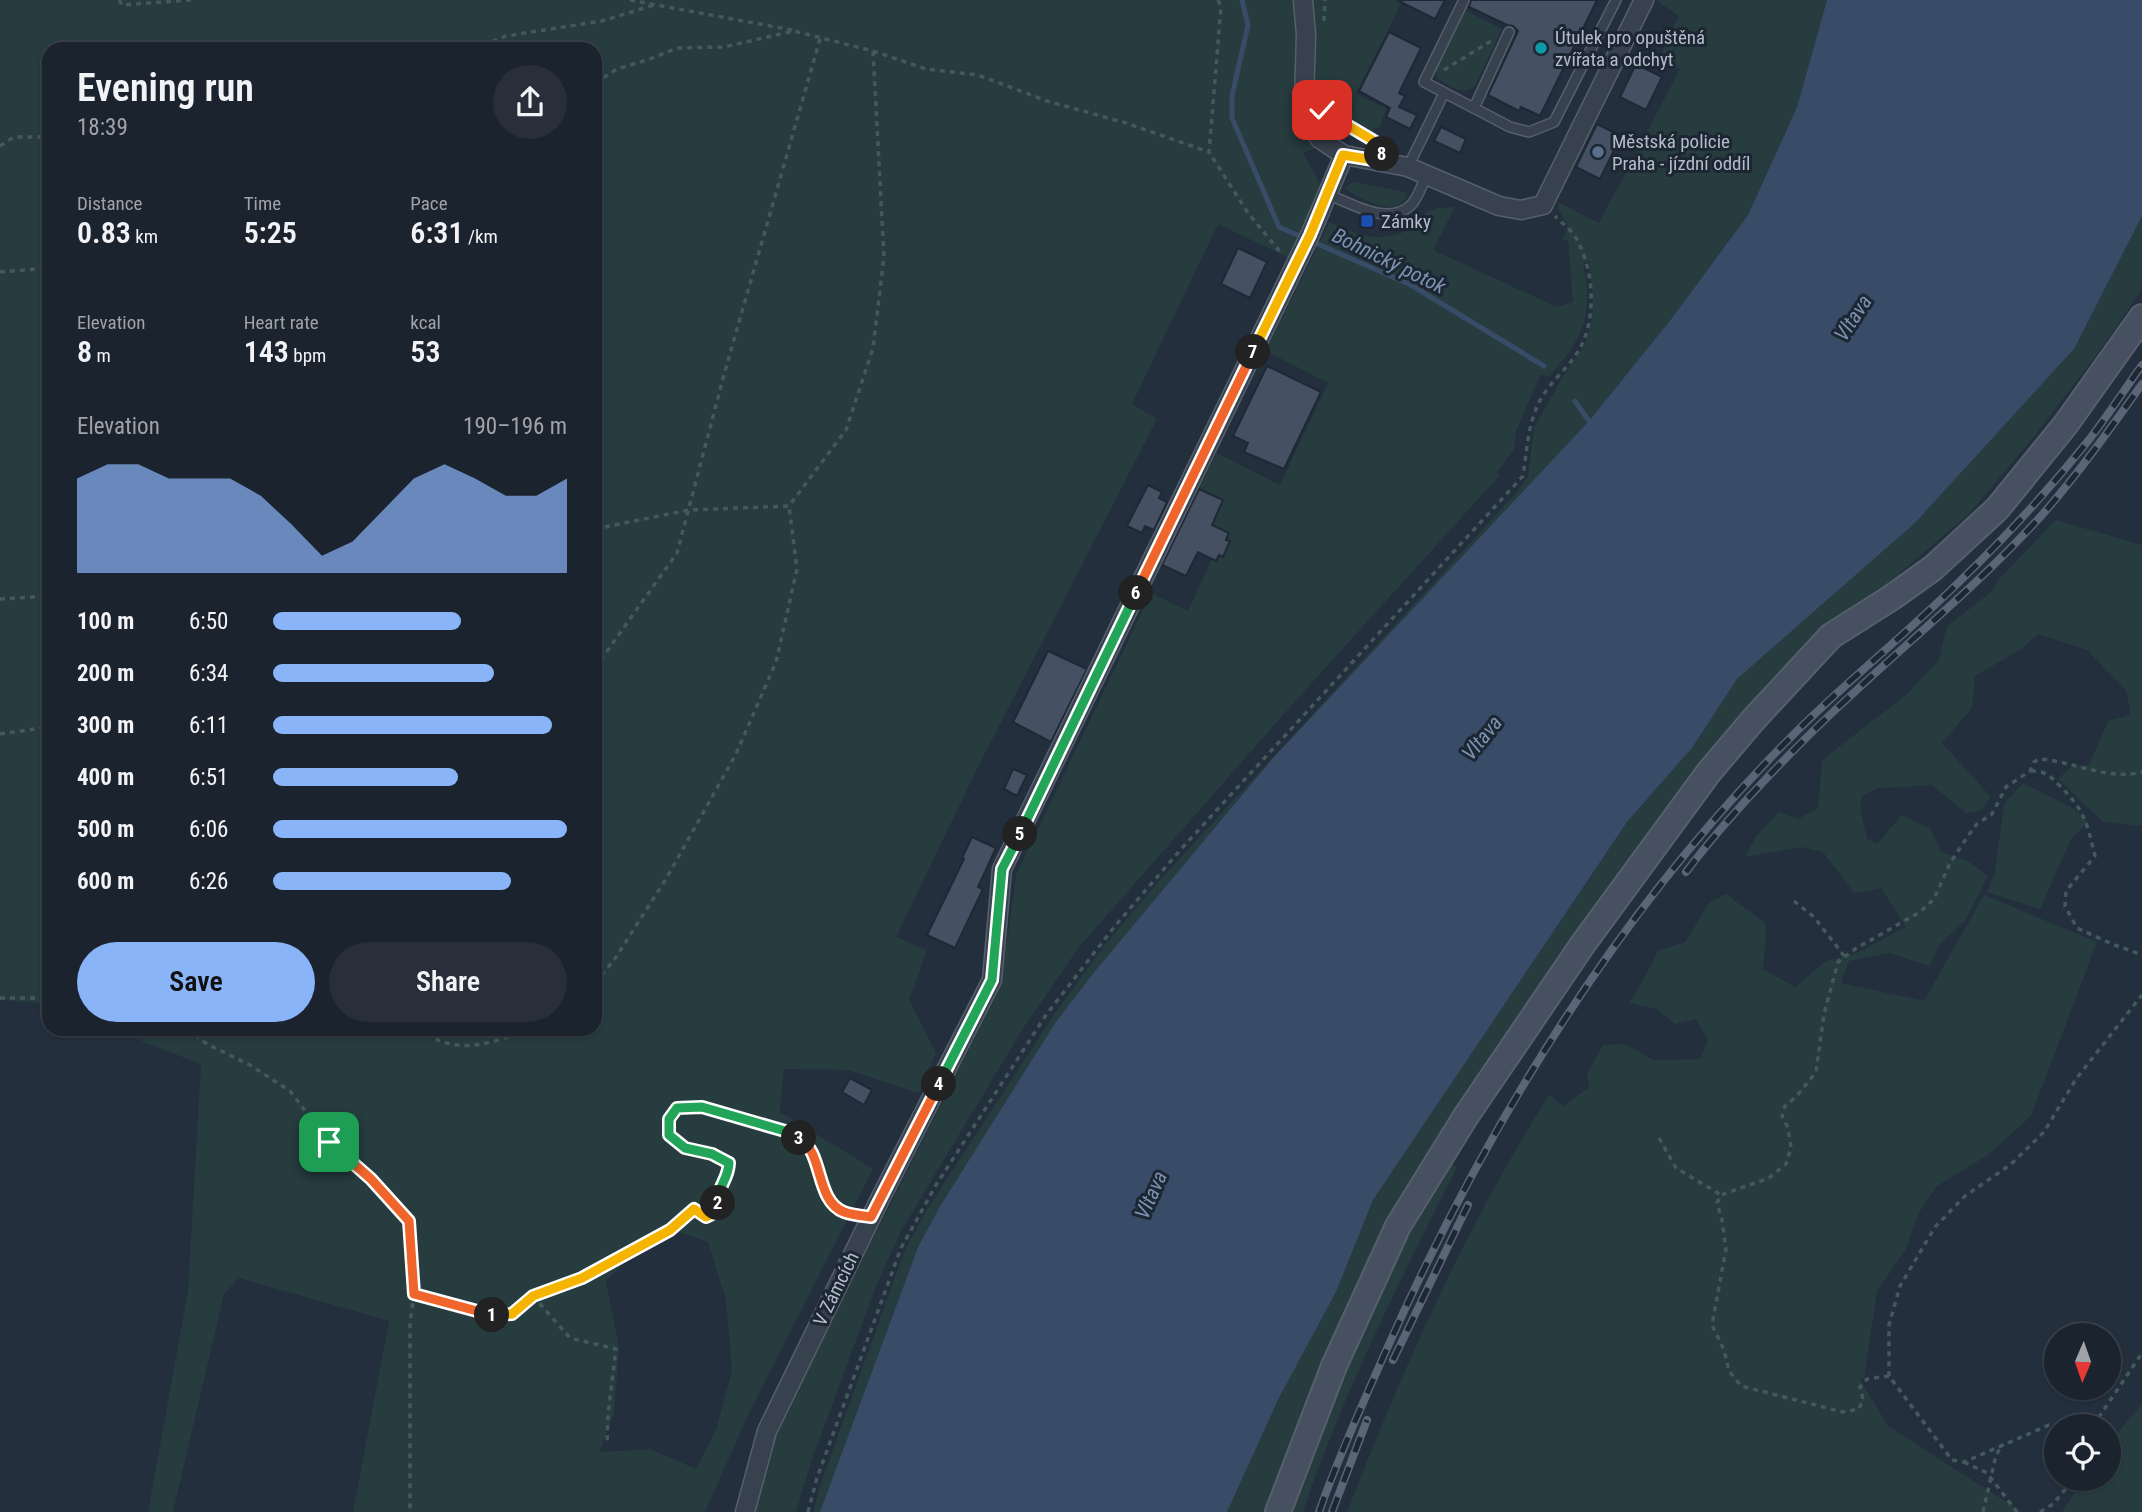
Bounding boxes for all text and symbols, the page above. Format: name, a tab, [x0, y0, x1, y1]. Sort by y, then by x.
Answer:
place label: Útulek pro opuštěná zvířata a odchyt	[1555, 26, 1705, 71]
marker: Útulek pro opuštěná zvířata a odchyt	[1533, 40, 1549, 56]
button: share	[493, 65, 567, 139]
text: Evening run	[77, 66, 254, 110]
pin	[1292, 80, 1352, 140]
icon: check	[1303, 91, 1341, 129]
text: 18:39	[77, 114, 128, 141]
place label: Městská policie Praha - jízdní oddíl	[1612, 130, 1750, 175]
pin: 8	[1364, 136, 1400, 172]
text: 8	[1377, 142, 1386, 165]
marker: Městská policie Praha - jízdní oddíl	[1590, 144, 1606, 160]
text: Distance	[77, 192, 142, 215]
text: Time	[244, 192, 281, 215]
text: Pace	[410, 192, 448, 215]
place label: Zámky	[1381, 210, 1431, 233]
marker: Zámky	[1359, 213, 1375, 229]
text: 0.83	[77, 215, 131, 250]
text: 5:25	[244, 215, 297, 250]
text: 6:31	[410, 215, 464, 250]
water label: Bohnický potok	[1328, 223, 1450, 299]
text: km	[131, 225, 158, 248]
text: /km	[464, 225, 498, 248]
water label: Vltava	[1829, 290, 1877, 346]
text: Elevation	[77, 311, 145, 334]
text: Heart rate	[244, 311, 319, 334]
text: kcal	[410, 311, 441, 334]
text: 8	[77, 334, 92, 369]
text: 143	[244, 334, 289, 369]
text: 53	[410, 334, 441, 369]
pin: 7	[1236, 334, 1270, 370]
text: 7	[1248, 340, 1257, 363]
text: m	[92, 344, 111, 367]
text: bpm	[289, 344, 326, 367]
text: Elevation	[77, 413, 160, 440]
text: 190–196 m	[463, 413, 567, 440]
pin: 6	[1118, 576, 1154, 610]
text: 6	[1131, 581, 1140, 604]
text: 100 m	[77, 608, 134, 635]
text: 6:50	[189, 608, 228, 635]
text: 200 m	[77, 660, 134, 687]
text: 6:34	[189, 660, 228, 687]
water label: Vltava	[1457, 711, 1507, 765]
text: 300 m	[77, 712, 134, 739]
text: 6:11	[189, 712, 228, 739]
text: 400 m	[77, 764, 134, 791]
text: 6:51	[189, 764, 228, 791]
text: 500 m	[77, 816, 134, 843]
text: 6:06	[189, 816, 228, 843]
pin: 5	[1002, 816, 1038, 852]
text: 5	[1015, 822, 1024, 845]
text: 600 m	[77, 868, 134, 895]
text: 6:26	[189, 868, 228, 895]
button: Save	[77, 942, 315, 1022]
button: Share	[329, 942, 567, 1022]
pin: 4	[922, 1066, 956, 1102]
text: 4	[934, 1072, 943, 1095]
pin	[299, 1112, 359, 1172]
pin: 3	[782, 1120, 816, 1156]
icon: arrive	[310, 1123, 348, 1161]
text: 3	[794, 1126, 803, 1149]
water label: Vltava	[1130, 1167, 1172, 1223]
pin: 2	[700, 1186, 736, 1220]
text: 2	[713, 1191, 722, 1214]
street label: V Zámcích	[808, 1248, 864, 1330]
pin: 1	[475, 1298, 510, 1332]
text: 1	[487, 1303, 496, 1326]
north arrow	[2044, 1323, 2121, 1400]
map controls	[2044, 1323, 2121, 1491]
button: locate	[2044, 1414, 2121, 1491]

